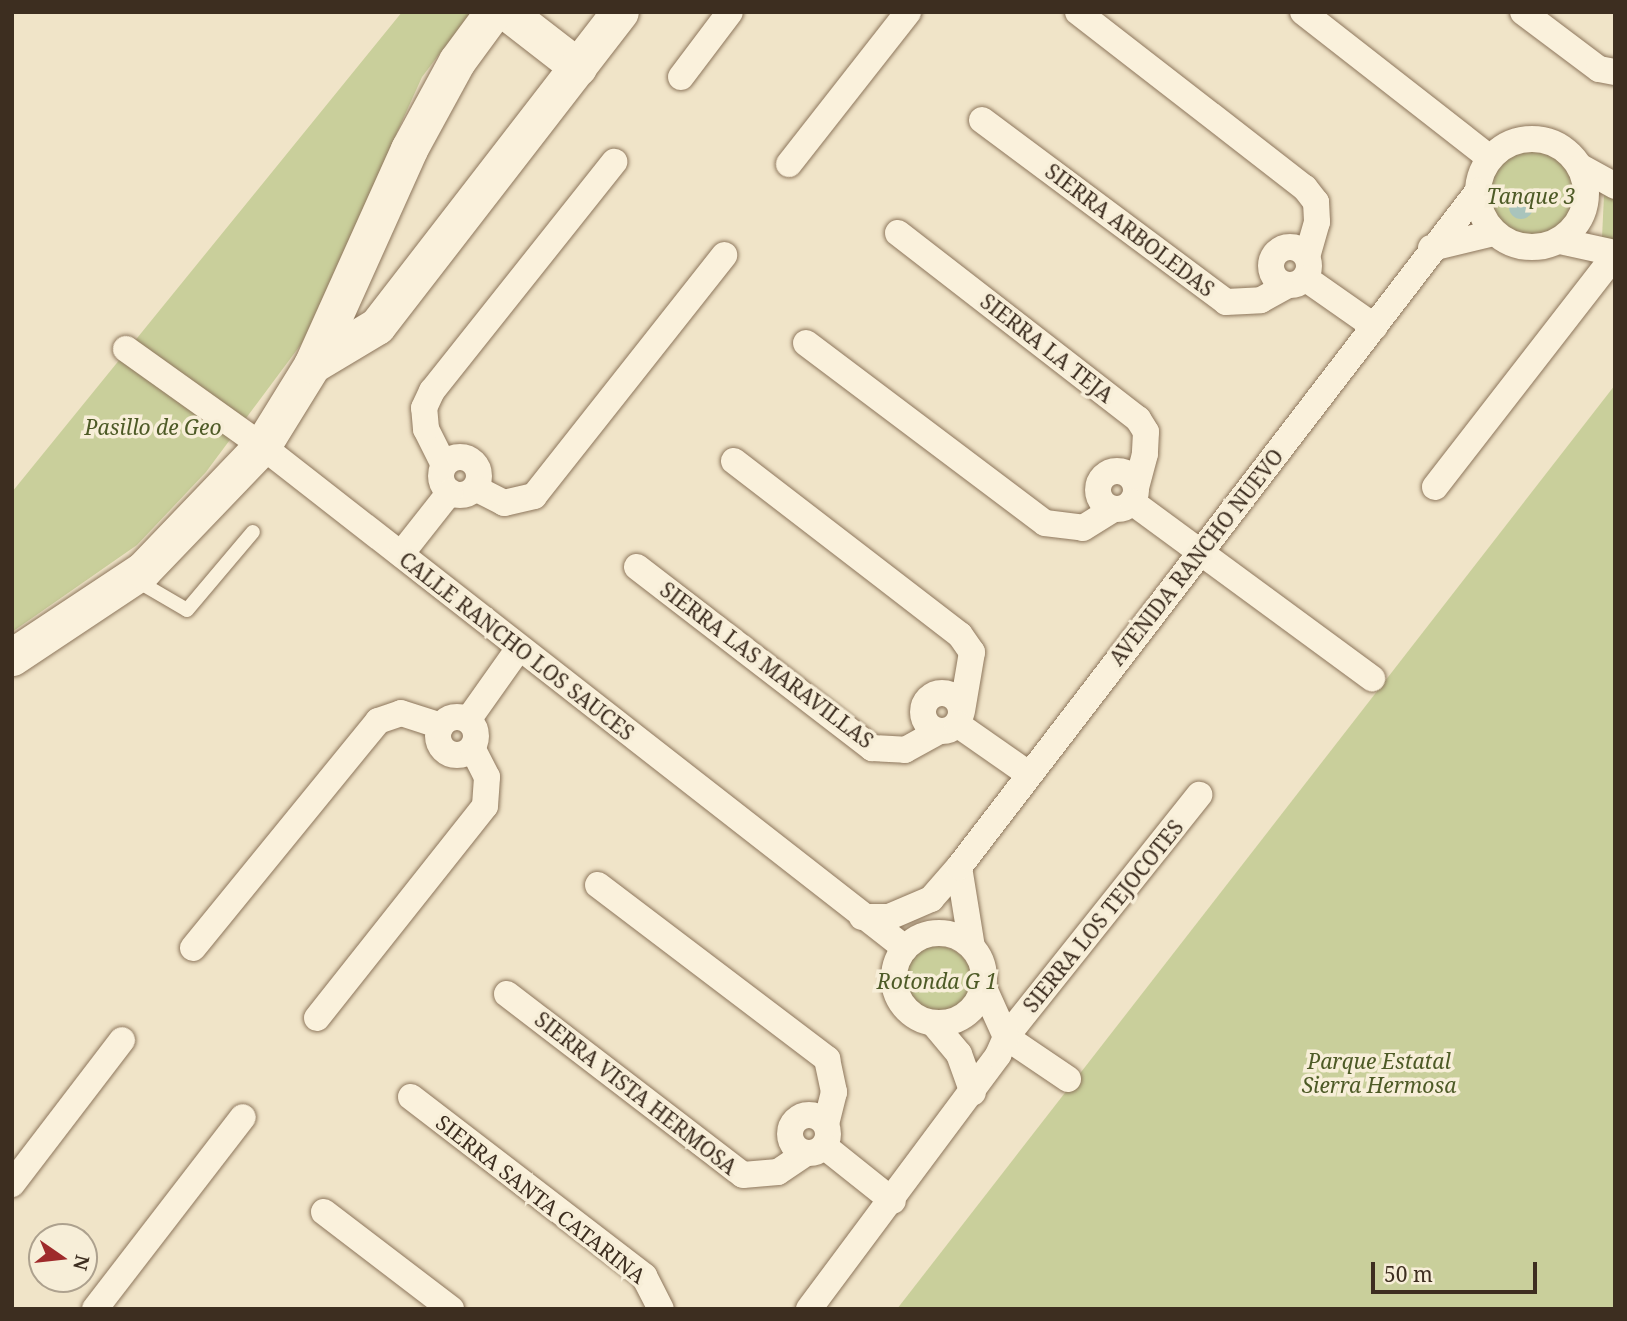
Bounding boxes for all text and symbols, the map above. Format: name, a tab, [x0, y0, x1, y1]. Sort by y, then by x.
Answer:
street label: SIERRA ARBOLEDAS	[1040, 158, 1220, 302]
park label: Tanque 3	[1487, 183, 1575, 209]
street label: SIERRA LA TEJA	[976, 288, 1118, 408]
park label: Pasillo de Geo	[85, 414, 221, 440]
street label: AVENIDA RANCHO NUEVO	[1104, 444, 1288, 670]
street label: CALLE RANCHO LOS SAUCES	[395, 546, 639, 746]
street label: SIERRA LAS MARAVILLAS	[655, 577, 879, 753]
street label: SIERRA LOS TEJOCOTES	[1018, 815, 1188, 1017]
park label: Rotonda G 1	[877, 968, 997, 994]
street label: SIERRA VISTA HERMOSA	[530, 1006, 742, 1180]
park label: Parque Estatal Sierra Hermosa	[1302, 1048, 1456, 1098]
street label: SIERRA SANTA CATARINA	[431, 1109, 651, 1289]
north arrow	[28, 1223, 98, 1293]
scale bar	[1375, 1248, 1541, 1292]
text: N	[67, 1252, 96, 1273]
text: 50 m	[1384, 1260, 1433, 1288]

